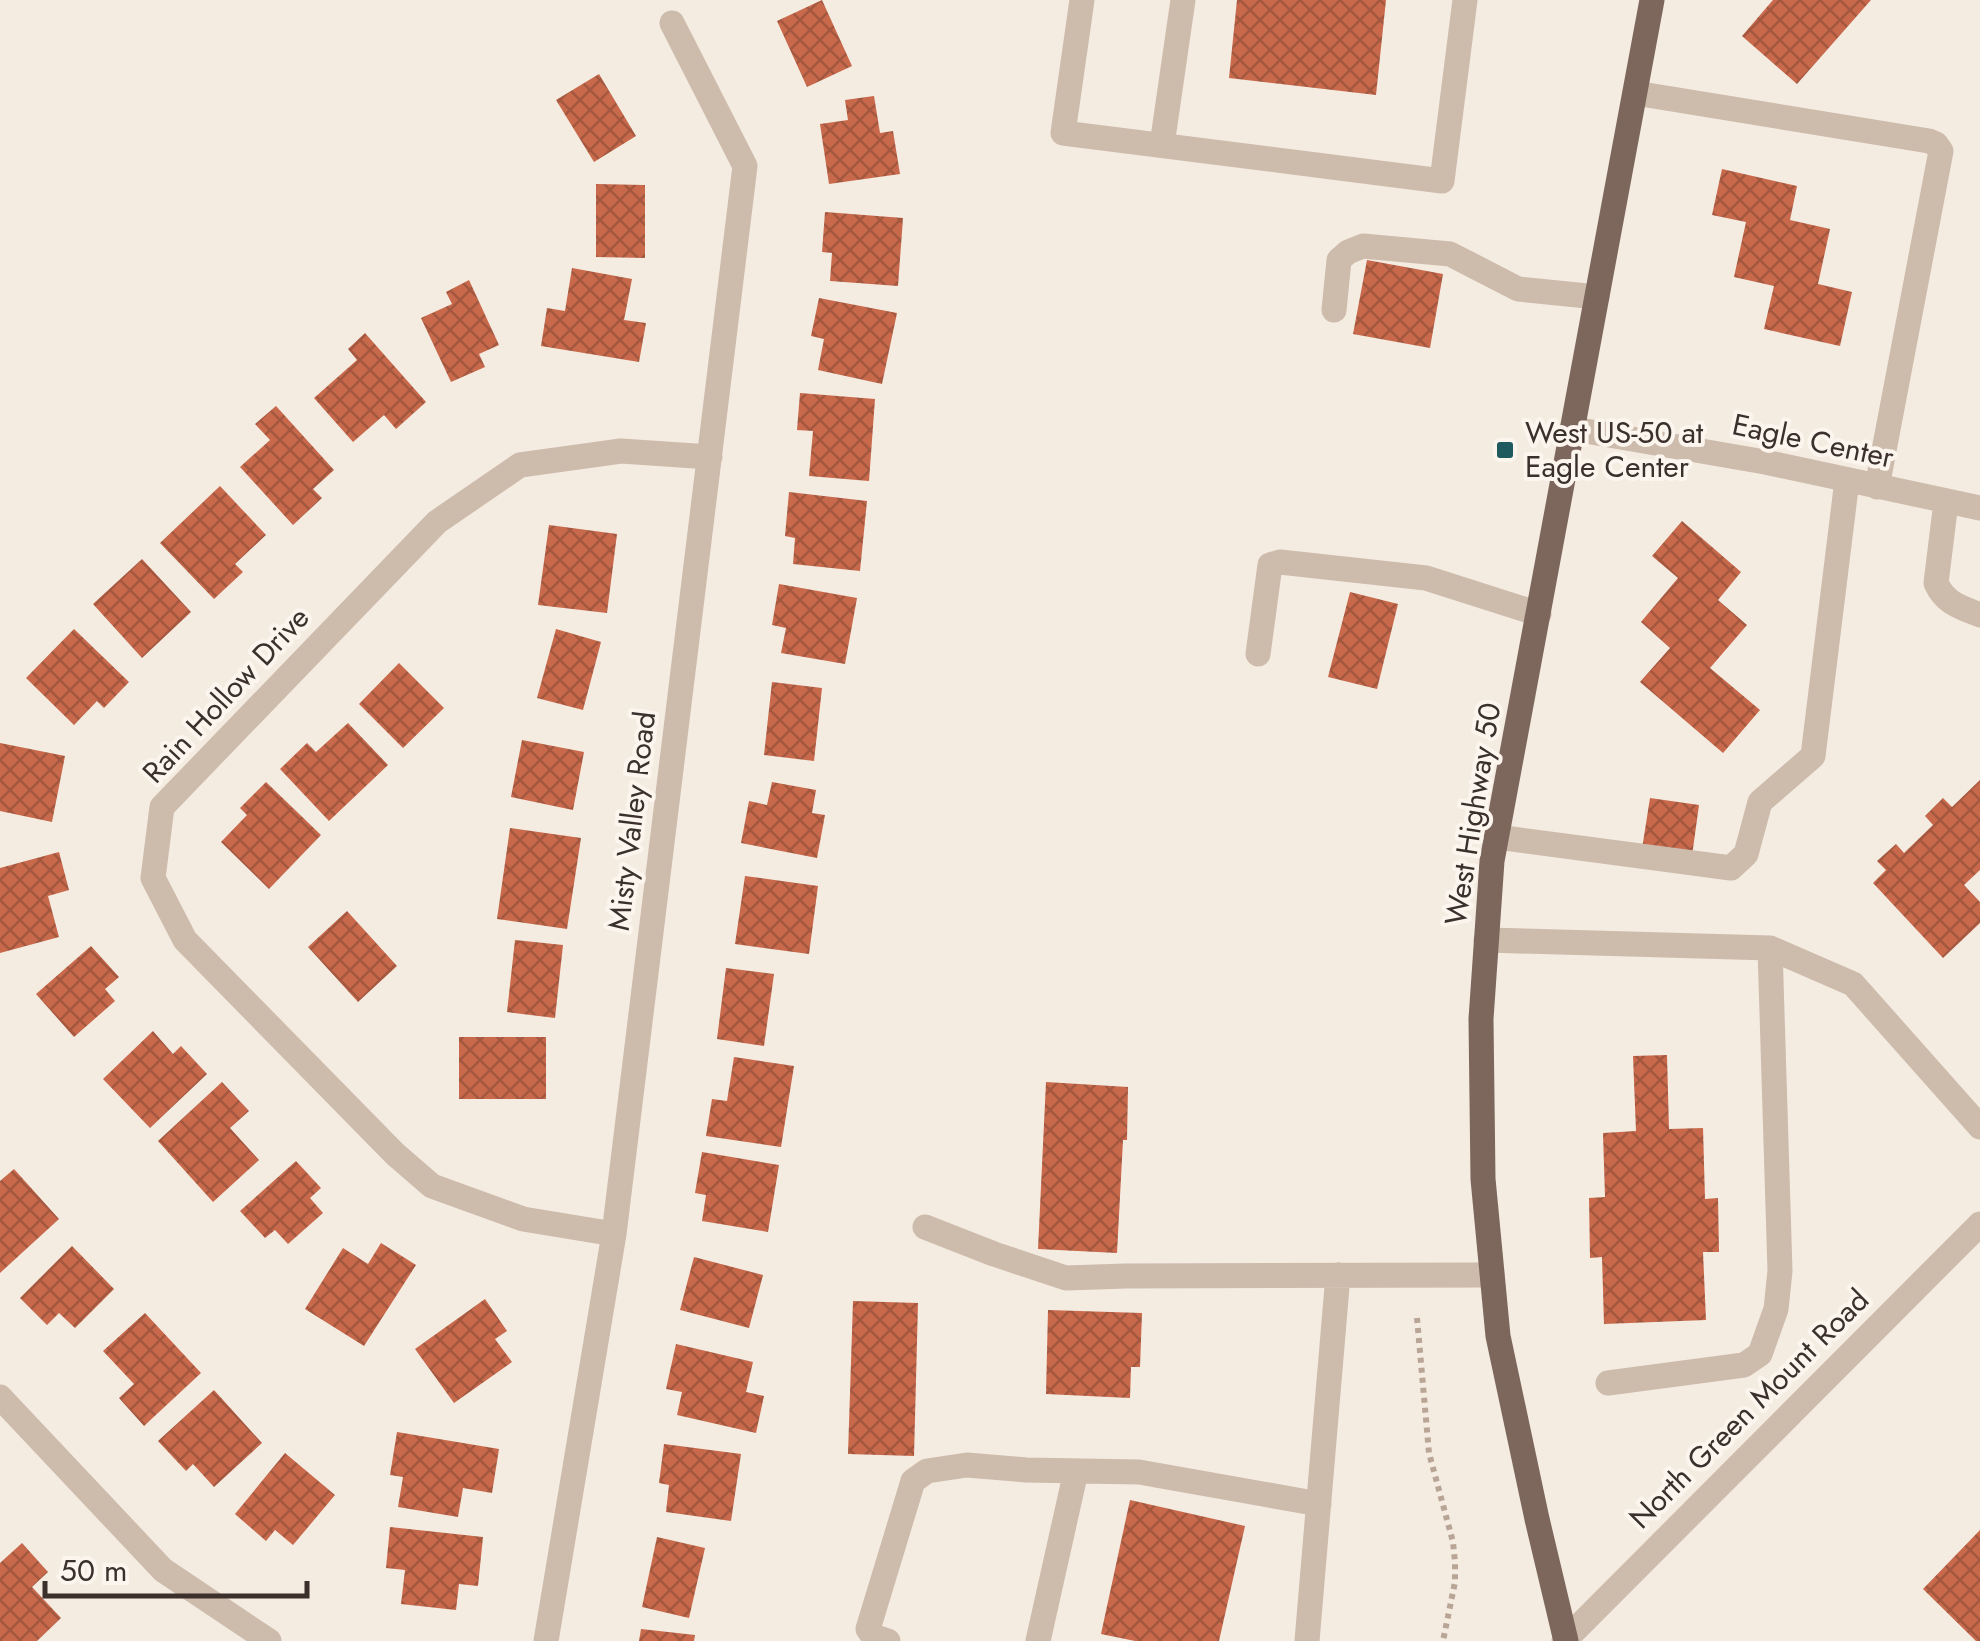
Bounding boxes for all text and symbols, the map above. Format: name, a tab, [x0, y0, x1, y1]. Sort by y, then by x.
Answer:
street label: Eagle Center	[1728, 402, 1899, 479]
place label: West US-50 at Eagle Center	[1525, 411, 1704, 488]
marker: West US-50 at Eagle Center	[1494, 439, 1516, 461]
street label: Rain Hollow Drive	[132, 597, 319, 792]
street label: West Highway 50	[1434, 700, 1511, 928]
street label: Misty Valley Road	[597, 709, 666, 933]
street label: North Green Mount Road	[1619, 1279, 1878, 1538]
scale bar	[45, 1536, 308, 1598]
text: 50 m	[60, 1549, 127, 1592]

